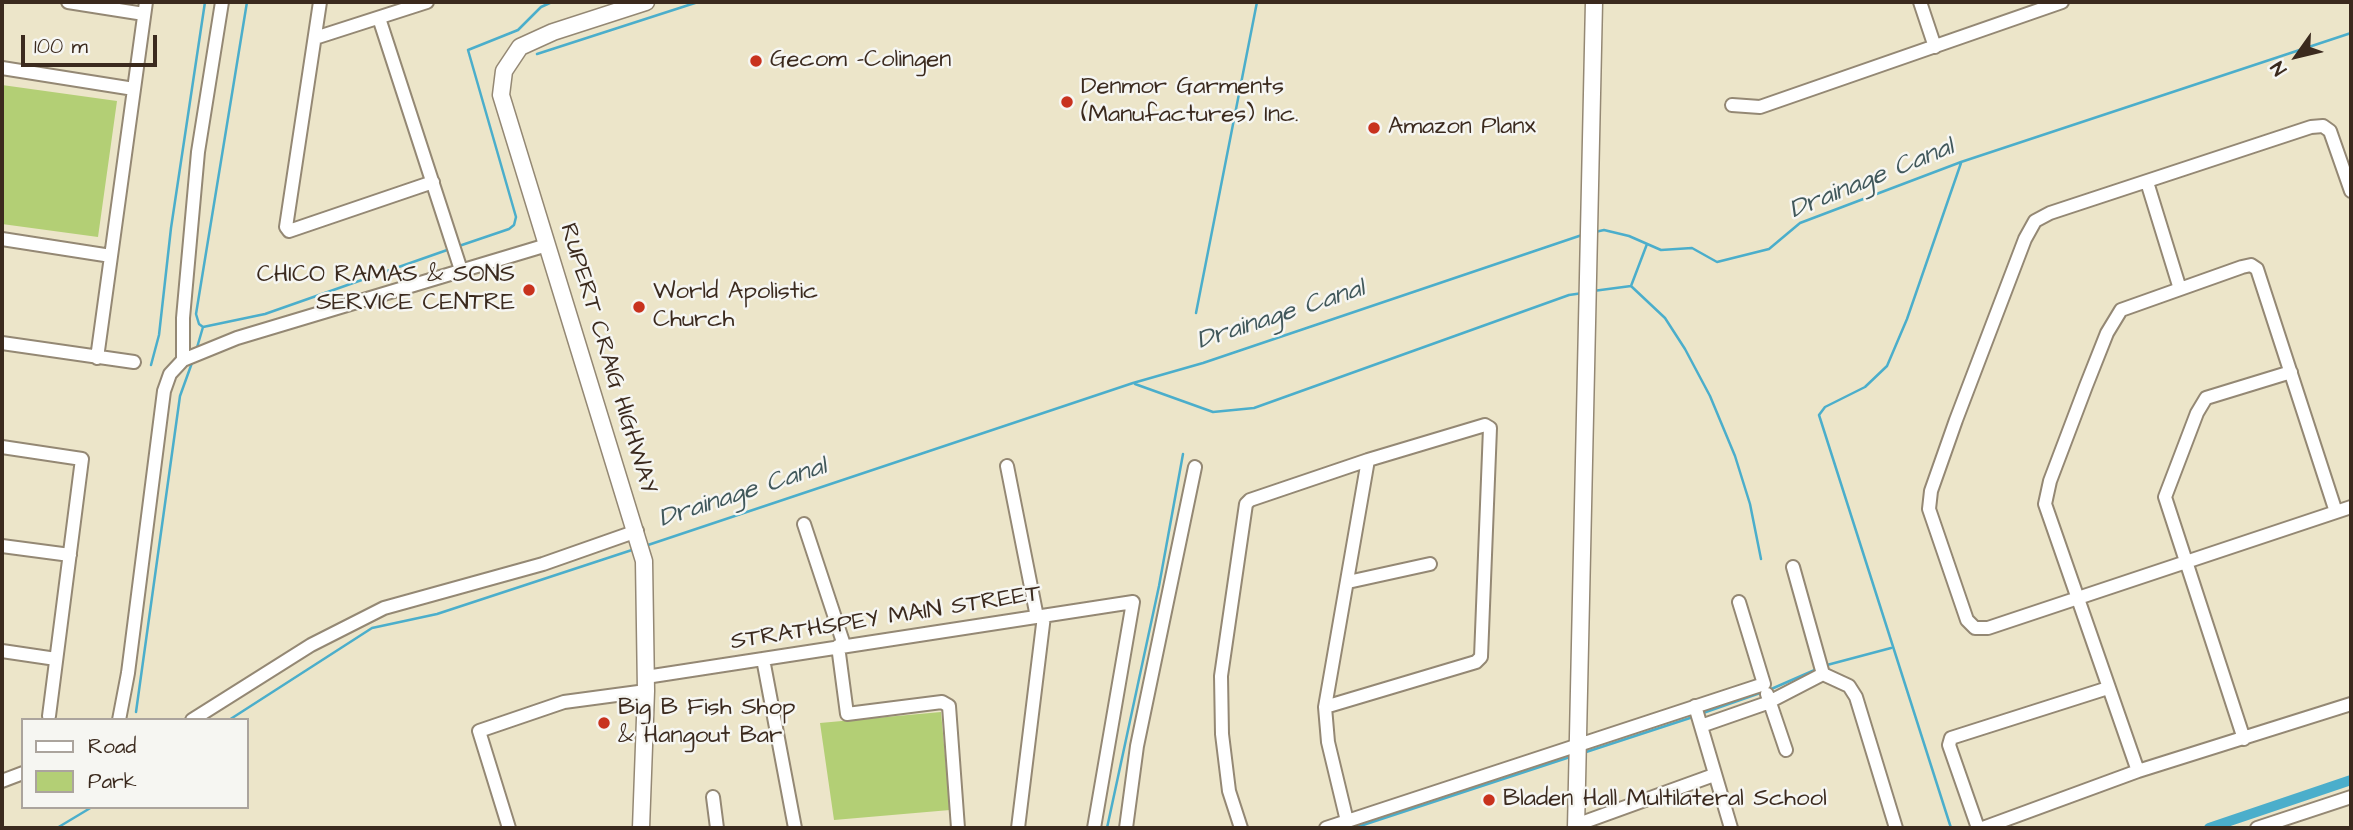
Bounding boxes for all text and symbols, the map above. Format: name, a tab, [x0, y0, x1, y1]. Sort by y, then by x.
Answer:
scale bar	[24, 21, 161, 65]
north arrow	[2262, 21, 2332, 91]
text: 100 m	[34, 32, 88, 61]
place label: Gecom -Colingen	[770, 47, 951, 75]
marker: Gecom -Colingen	[748, 53, 764, 69]
text: N	[2265, 56, 2294, 81]
place label: Denmor Garments (Manufactures) Inc.	[1081, 74, 1298, 130]
marker: Denmor Garments (Manufactures) Inc.	[1059, 94, 1075, 110]
place label: Amazon Planx	[1388, 114, 1536, 142]
marker: Amazon Planx	[1366, 120, 1382, 136]
water label: Drainage Canal	[1785, 133, 1959, 227]
street label: RUPERT CRAIG HIGHWAY	[552, 220, 662, 498]
place label: CHICO RAMAS & SONS SERVICE CENTRE	[257, 262, 515, 318]
water label: Drainage Canal	[1193, 274, 1369, 358]
place label: World Apolistic Church	[653, 279, 818, 335]
marker: CHICO RAMAS & SONS SERVICE CENTRE	[521, 282, 537, 298]
marker: World Apolistic Church	[631, 299, 647, 315]
water label: Drainage Canal	[655, 452, 831, 536]
street label: STRATHSPEY MAIN STREET	[729, 580, 1043, 658]
place label: Big B Fish Shop & Hangout Bar	[618, 695, 795, 751]
marker: Big B Fish Shop & Hangout Bar	[596, 715, 612, 731]
legend	[21, 718, 248, 809]
text: Road	[88, 732, 136, 761]
text: Park	[88, 767, 137, 796]
place label: Bladen Hall Multilateral School	[1503, 786, 1827, 814]
marker: Bladen Hall Multilateral School	[1481, 792, 1497, 808]

